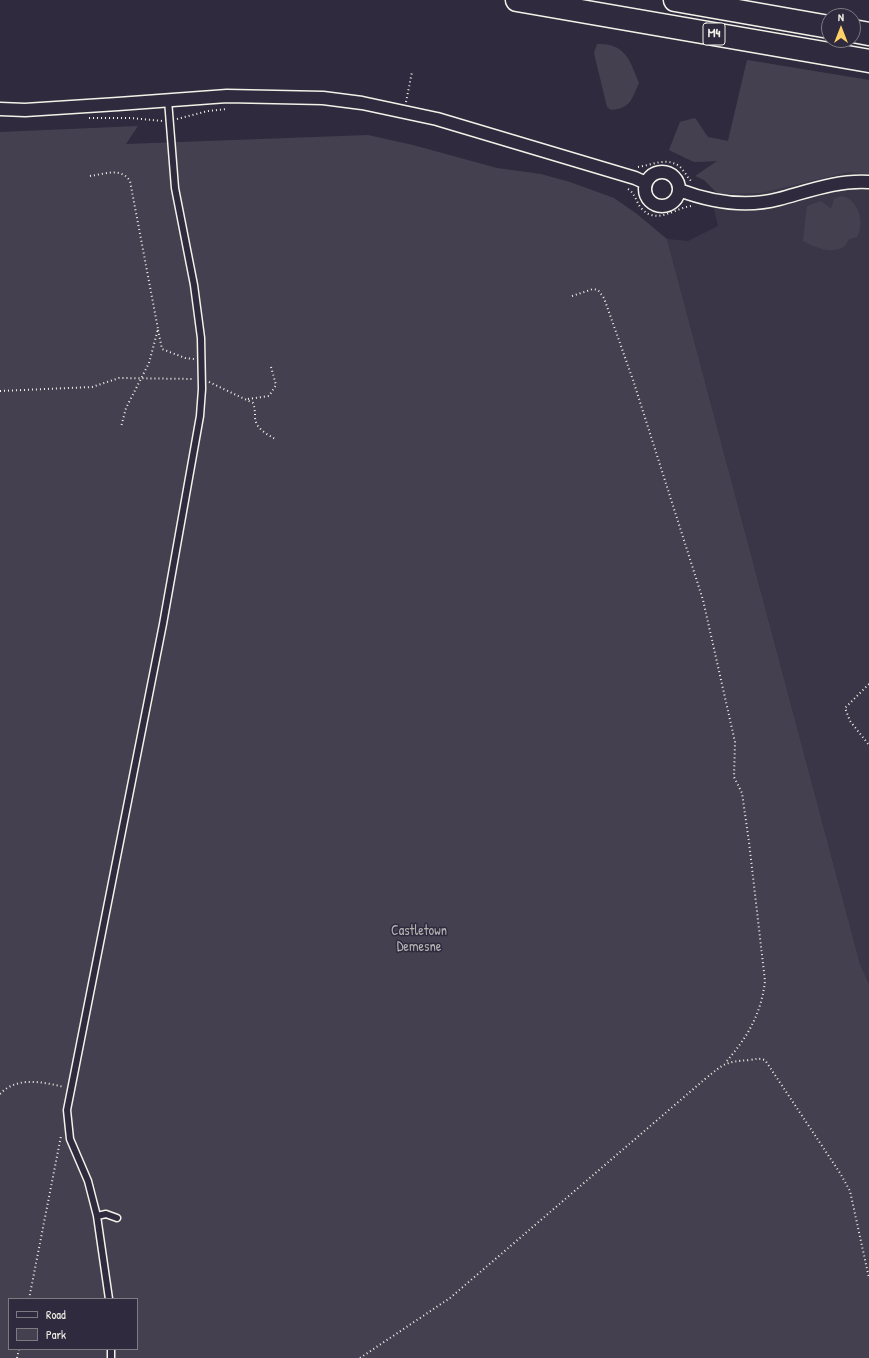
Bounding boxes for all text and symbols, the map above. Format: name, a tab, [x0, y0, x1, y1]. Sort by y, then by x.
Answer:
north arrow	[821, 8, 861, 48]
text: N	[838, 10, 844, 24]
road number: M4	[703, 23, 725, 45]
park label: Castletown Demesne	[391, 923, 447, 956]
legend	[8, 1298, 138, 1350]
text: Road	[46, 1306, 66, 1323]
text: Park	[46, 1326, 66, 1343]

